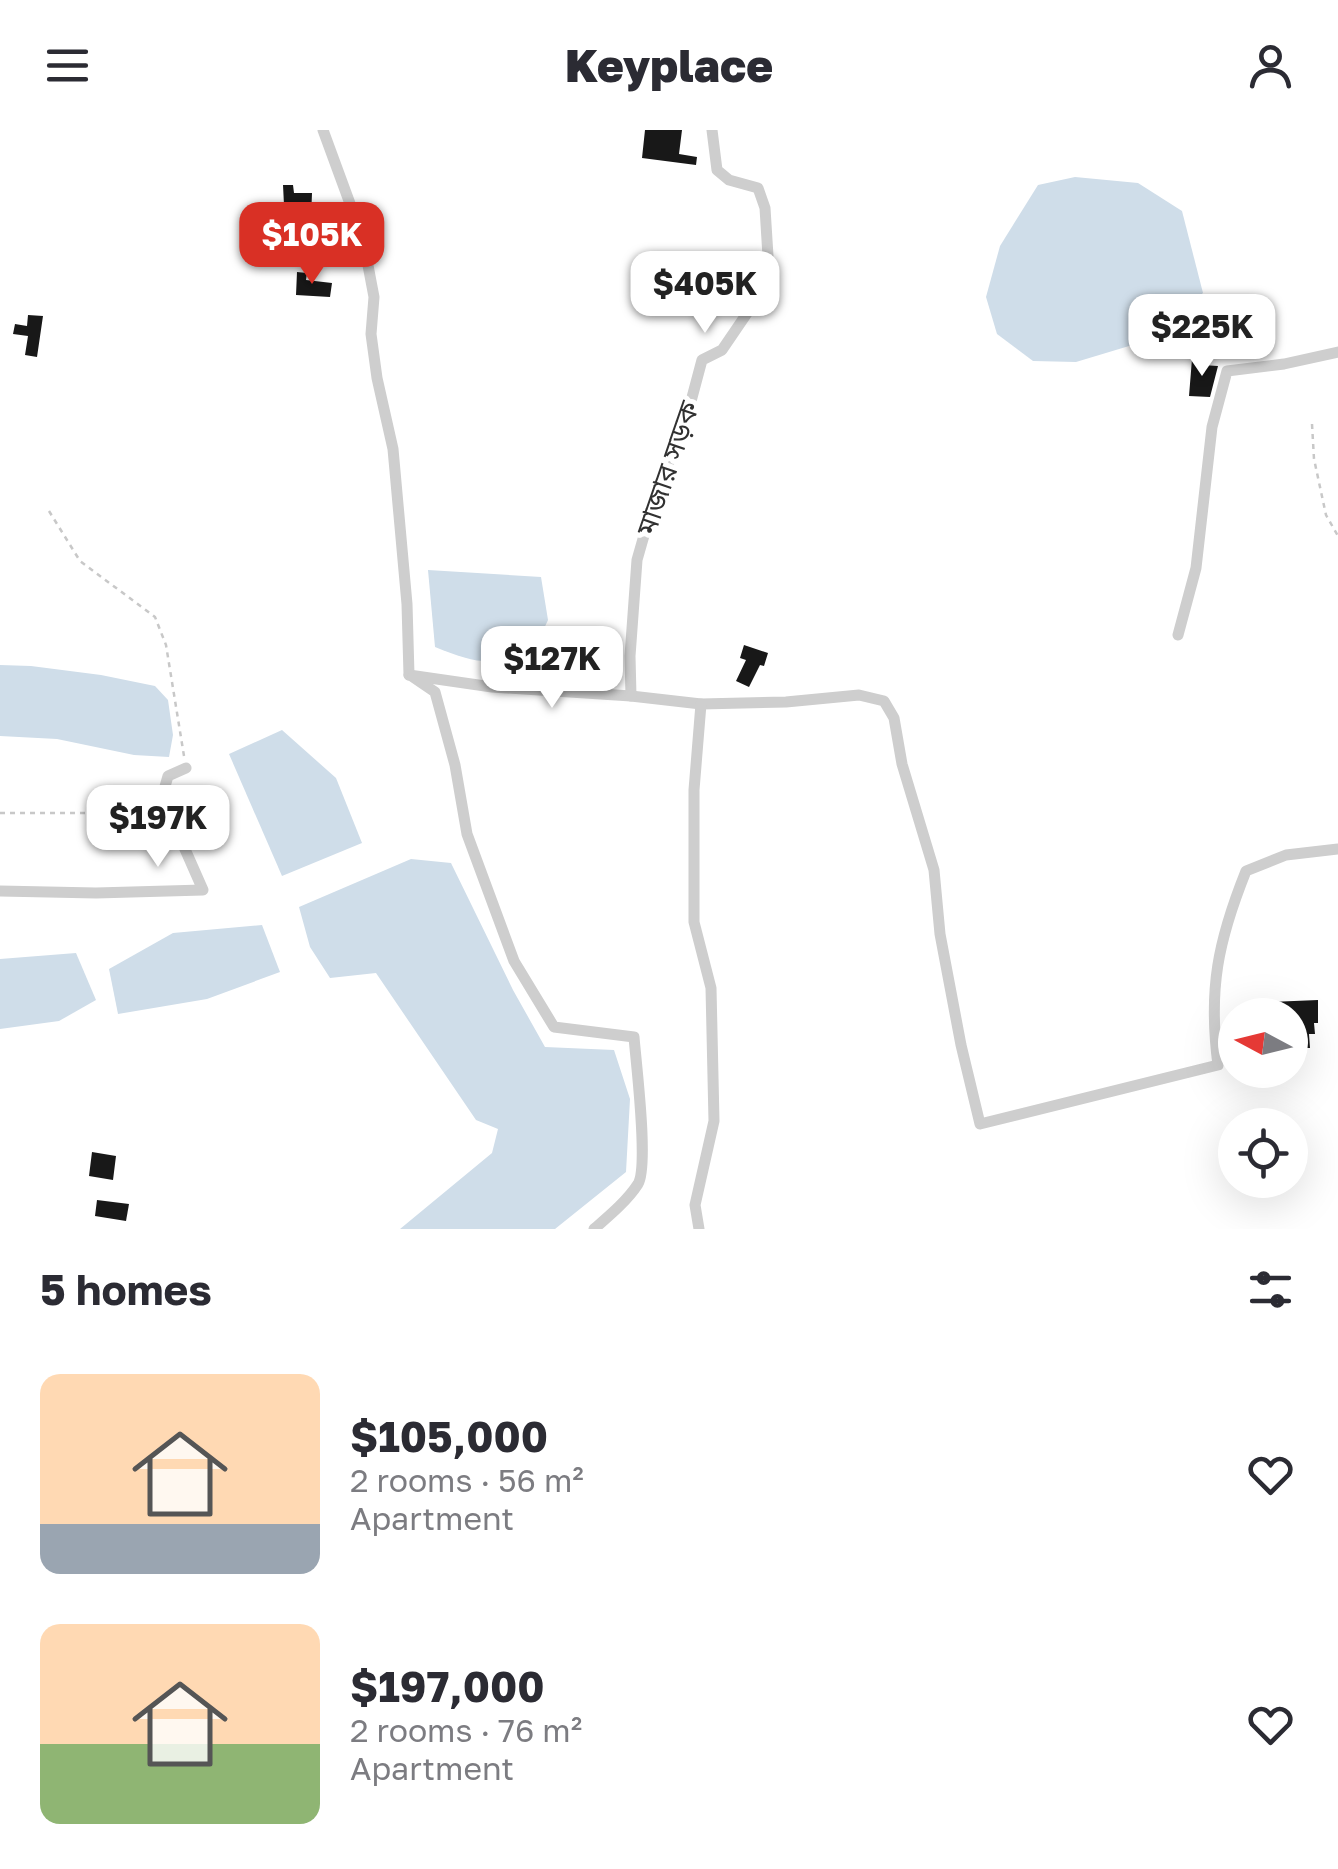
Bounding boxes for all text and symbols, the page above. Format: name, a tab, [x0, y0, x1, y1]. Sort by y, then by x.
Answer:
icon: menu	[40, 38, 95, 93]
text: Keyplace	[565, 38, 773, 92]
icon: person	[1243, 38, 1298, 93]
pin: $105K	[242, 202, 382, 287]
text: $105K	[261, 215, 363, 253]
pin: $405K	[635, 251, 775, 336]
text: $405K	[653, 264, 757, 302]
pin: $225K	[1132, 294, 1272, 379]
text: $225K	[1150, 307, 1254, 345]
street label: মাজার সড়ক	[628, 396, 705, 540]
pin: $127K	[482, 626, 622, 711]
text: $127K	[503, 639, 601, 677]
pin: $197K	[88, 785, 228, 870]
text: $197K	[109, 798, 207, 836]
north arrow	[1218, 998, 1308, 1088]
map controls	[1218, 998, 1308, 1198]
button: locate	[1218, 1108, 1308, 1198]
icon: filters	[1243, 1262, 1298, 1317]
text: 5 homes	[40, 1264, 212, 1314]
text: $105,000	[350, 1411, 548, 1461]
icon: home	[120, 1414, 240, 1534]
icon: heart	[1243, 1447, 1298, 1502]
text: 2 rooms · 56 m²	[350, 1461, 584, 1499]
text: Apartment	[350, 1499, 514, 1537]
text: $197,000	[350, 1661, 545, 1711]
icon: home	[120, 1664, 240, 1784]
icon: heart	[1243, 1697, 1298, 1752]
text: 2 rooms · 76 m²	[350, 1711, 582, 1749]
text: Apartment	[350, 1749, 514, 1787]

